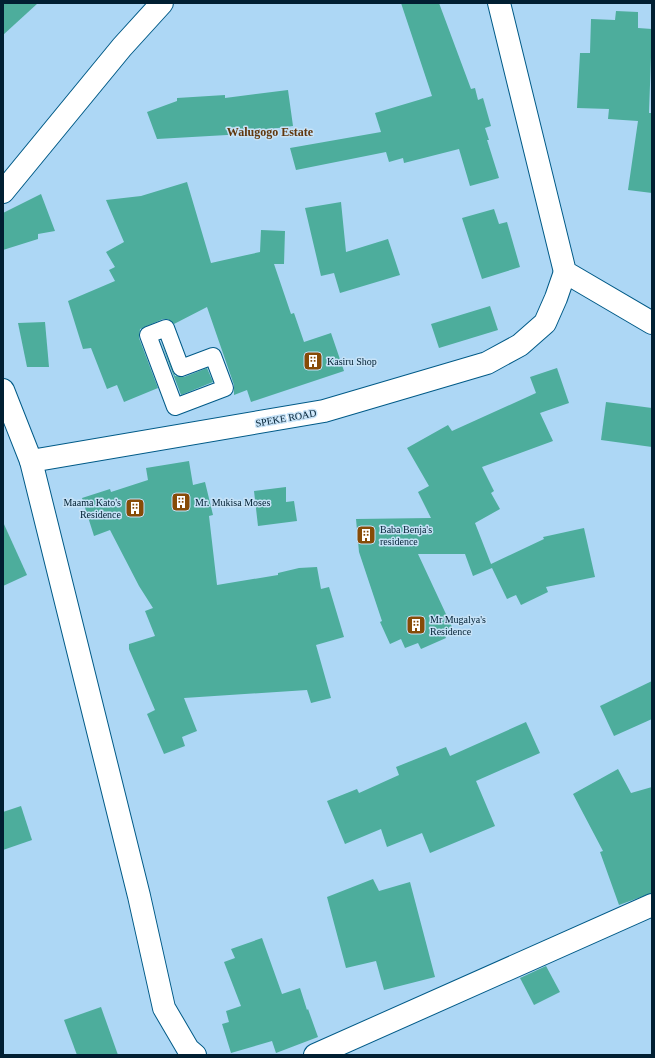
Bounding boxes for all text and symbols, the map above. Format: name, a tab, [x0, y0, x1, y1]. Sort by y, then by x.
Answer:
district label: Walugogo Estate	[227, 125, 314, 139]
building icon: Kasiru Shop	[302, 350, 324, 372]
place label: Kasiru Shop	[327, 356, 377, 367]
street label: SPEKE ROAD	[255, 407, 317, 429]
building icon: Mr. Mukisa Moses	[170, 491, 192, 513]
place label: Maama Kato's Residence	[63, 497, 122, 520]
building icon: Maama Kato's Residence	[124, 497, 146, 519]
place label: Mr. Mukisa Moses	[195, 497, 270, 508]
building icon: Baba Benja's residence	[355, 524, 377, 546]
place label: Baba Benja's residence	[380, 524, 432, 547]
building icon: Mr Mugalya's Residence	[405, 614, 427, 636]
place label: Mr Mugalya's Residence	[430, 614, 486, 637]

